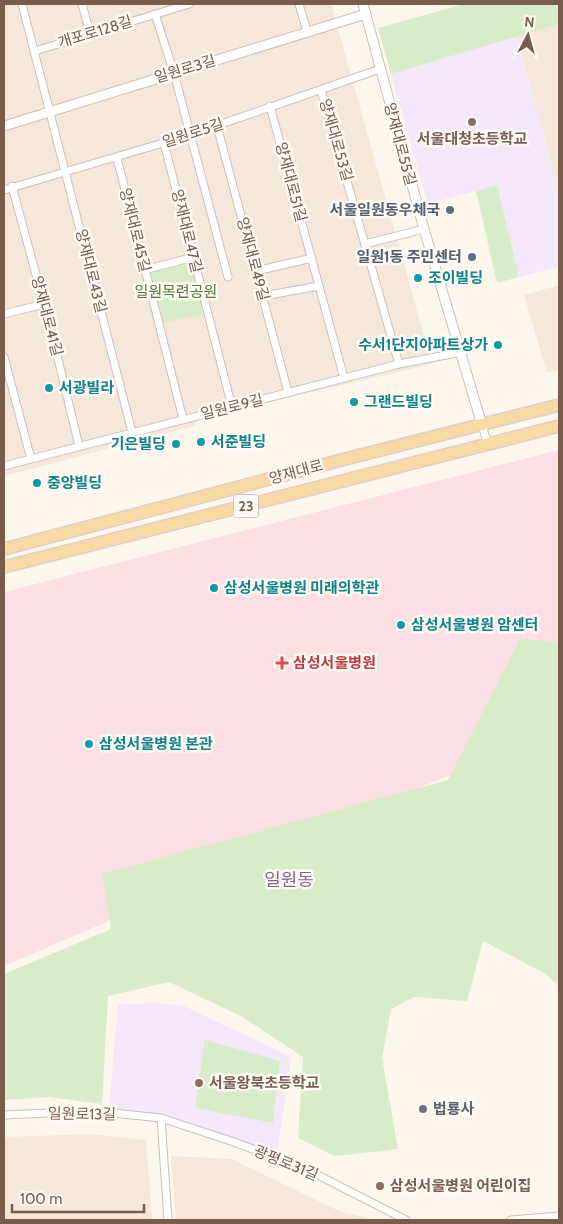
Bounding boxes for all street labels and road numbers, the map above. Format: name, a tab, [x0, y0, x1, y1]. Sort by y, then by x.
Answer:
street label: 개포로128길	[56, 12, 134, 52]
street label: 일원로3길	[152, 51, 218, 87]
street label: 양재대로53길	[316, 97, 356, 183]
street label: 양재대로55길	[380, 101, 420, 187]
street label: 일원로5길	[160, 115, 226, 151]
street label: 양재대로51길	[272, 140, 310, 224]
street label: 양재대로45길	[116, 186, 154, 274]
street label: 양재대로47길	[168, 187, 206, 275]
street label: 양재대로49길	[233, 215, 273, 303]
street label: 양재대로43길	[72, 227, 110, 315]
street label: 양재대로41길	[28, 274, 66, 358]
street label: 일원로9길	[199, 391, 265, 423]
street label: 양재대로	[267, 456, 325, 488]
road number: 23	[234, 494, 258, 518]
street label: 일원로13길	[48, 1104, 116, 1124]
street label: 광평로31길	[251, 1142, 321, 1184]

